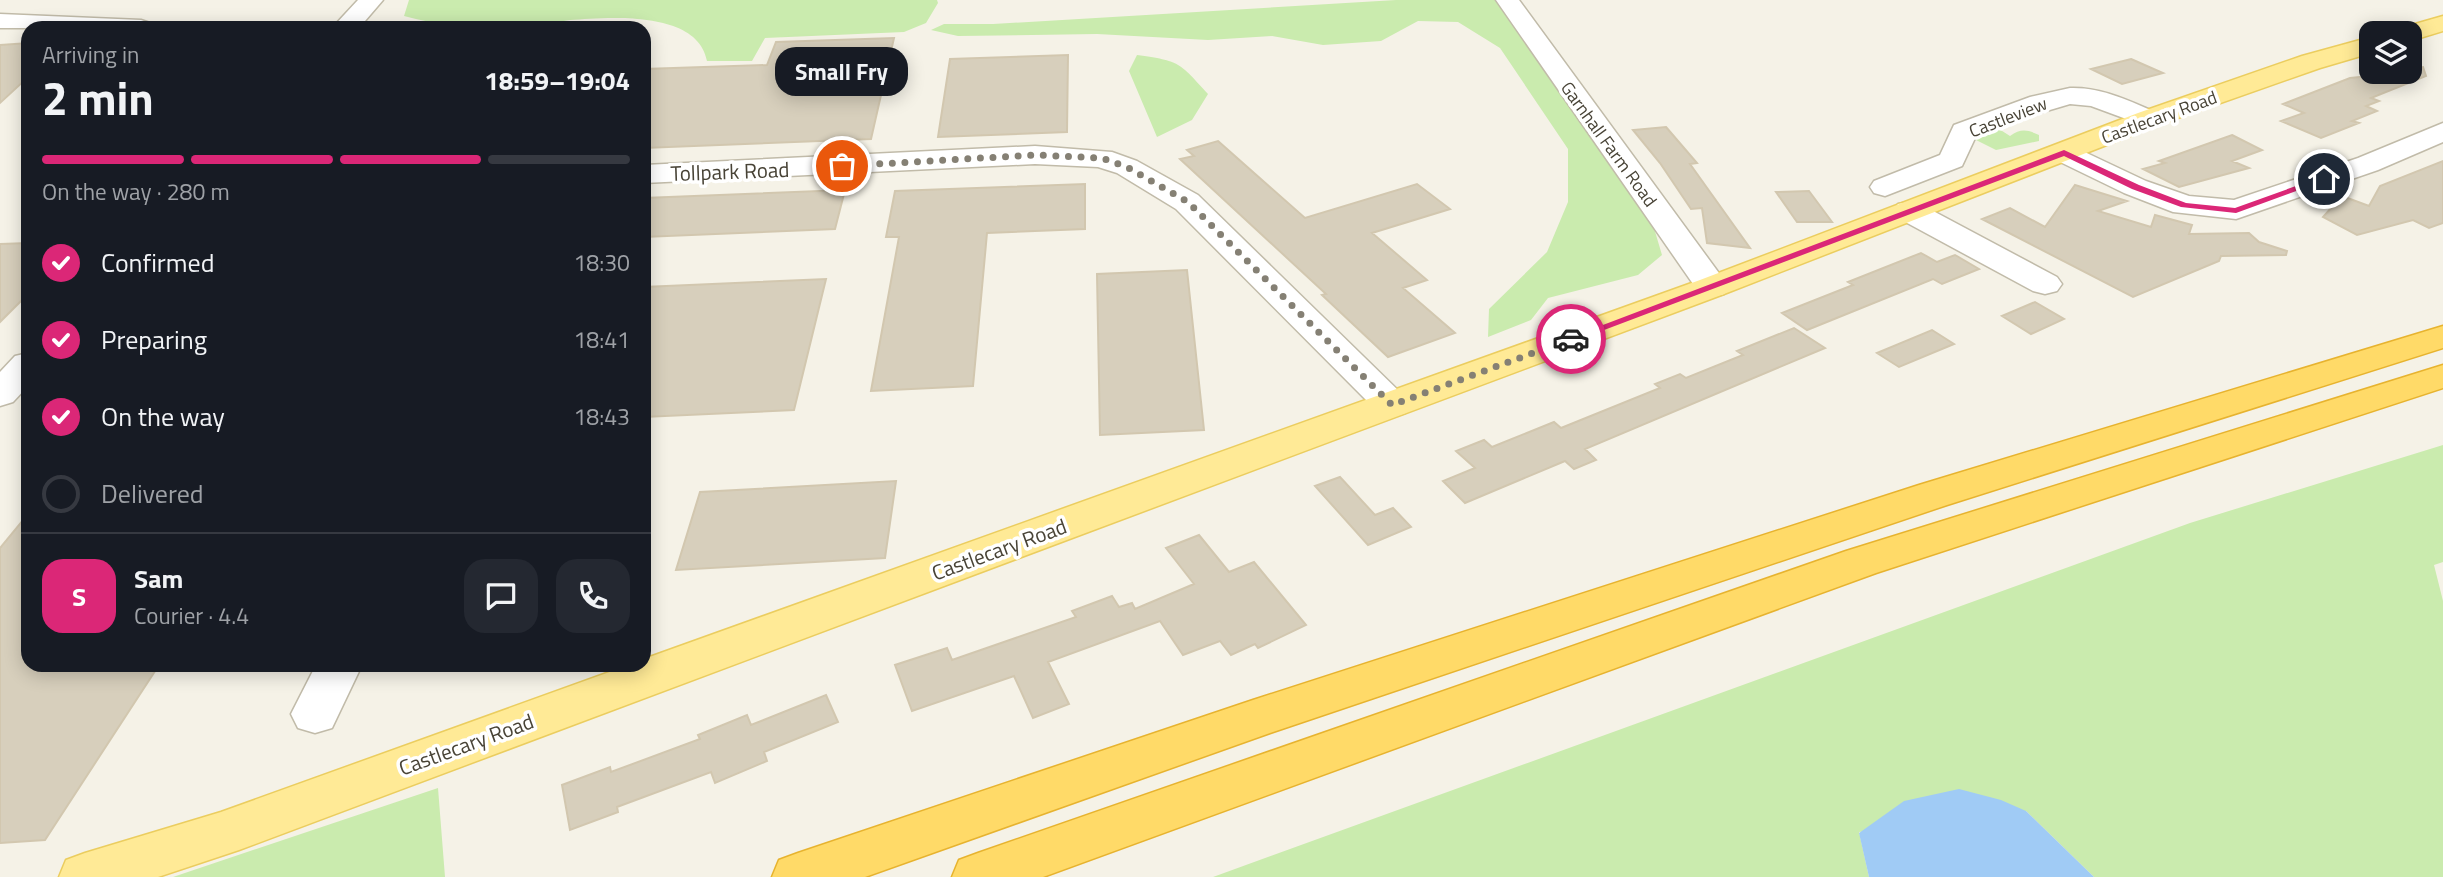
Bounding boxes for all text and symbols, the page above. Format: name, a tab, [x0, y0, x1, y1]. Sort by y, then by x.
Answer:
map controls	[2359, 21, 2422, 84]
button: layers	[2359, 21, 2422, 84]
text: Arriving in	[42, 37, 139, 72]
callout: Small Fry	[776, 47, 908, 96]
text: Small Fry	[795, 54, 888, 89]
text: 18:59–19:04	[484, 61, 630, 100]
text: 2 min	[42, 63, 154, 133]
street label: Garnhall Farm Road	[1554, 76, 1664, 212]
street label: Castlecary Road	[2097, 84, 2221, 150]
street label: Castleview	[1965, 90, 2051, 144]
pin	[812, 136, 872, 196]
icon: bag	[823, 147, 861, 185]
pin	[2294, 149, 2354, 209]
street label: Tollpark Road	[670, 153, 790, 189]
icon: home	[2305, 160, 2343, 198]
text: On the way · 280 m	[42, 174, 230, 209]
text: Confirmed	[101, 243, 215, 282]
icon: check	[42, 244, 80, 282]
text: 18:30	[573, 245, 630, 280]
courier	[1536, 304, 1606, 374]
text: Preparing	[101, 320, 207, 359]
icon: car	[1552, 320, 1590, 358]
icon: check	[42, 321, 80, 359]
text: 18:41	[573, 322, 630, 357]
text: On the way	[101, 397, 225, 436]
icon: check	[42, 398, 80, 436]
text: 18:43	[573, 399, 630, 434]
text: Delivered	[101, 474, 204, 513]
street label: Castlecary Road	[927, 510, 1071, 588]
text: Sam	[134, 559, 183, 598]
button: chat	[464, 559, 538, 633]
button: phone	[556, 559, 630, 633]
text: S	[72, 577, 86, 616]
text: Courier · 4.4	[134, 598, 249, 633]
street label: Castlecary Road	[394, 705, 538, 783]

